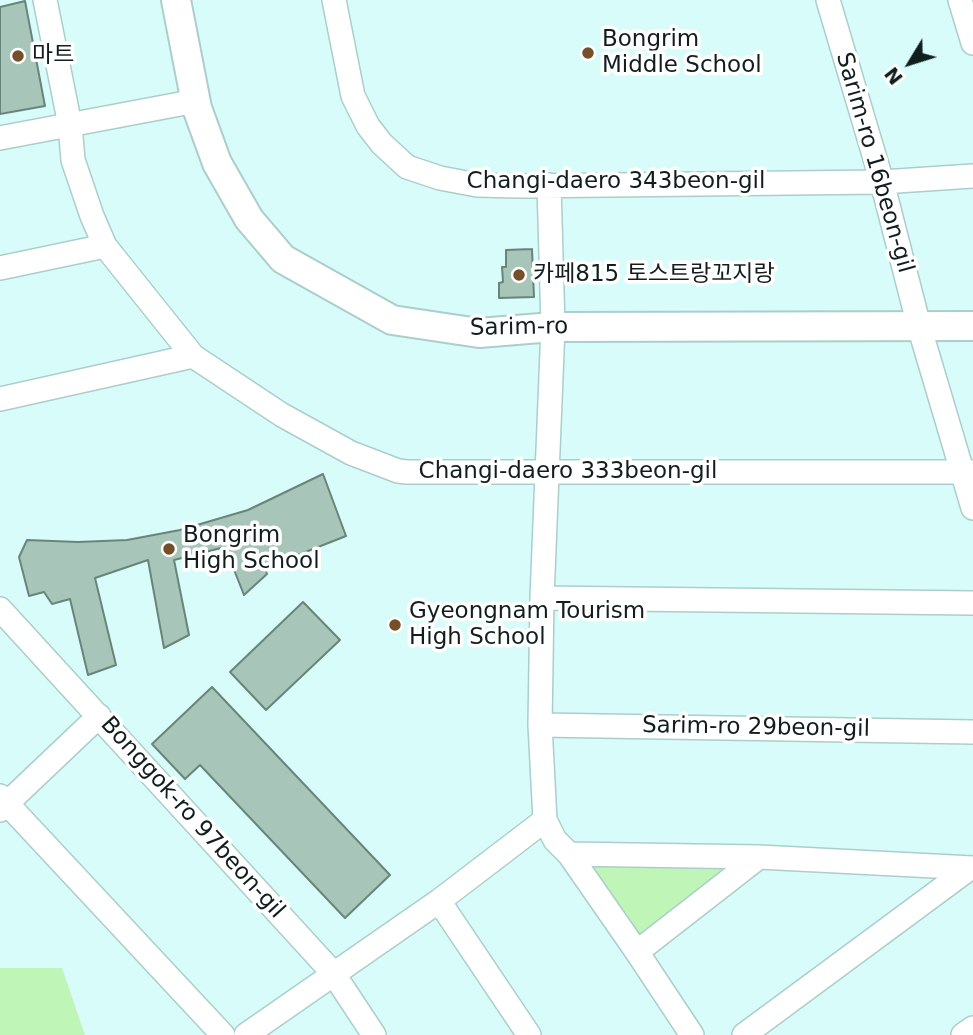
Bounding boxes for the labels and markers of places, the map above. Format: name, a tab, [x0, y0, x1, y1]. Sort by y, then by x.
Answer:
place label: Bongrim Middle School	[602, 26, 762, 80]
place label: 마트	[32, 42, 74, 70]
marker: Bongrim Middle School	[580, 45, 596, 61]
marker: 마트	[10, 48, 26, 64]
place label: 카페815 토스트랑꼬지랑	[533, 261, 775, 289]
marker: 카페815 토스트랑꼬지랑	[511, 267, 527, 283]
place label: Bongrim High School	[183, 522, 320, 576]
marker: Bongrim High School	[161, 541, 177, 557]
place label: Gyeongnam Tourism High School	[409, 598, 645, 652]
marker: Gyeongnam Tourism High School	[387, 617, 403, 633]

